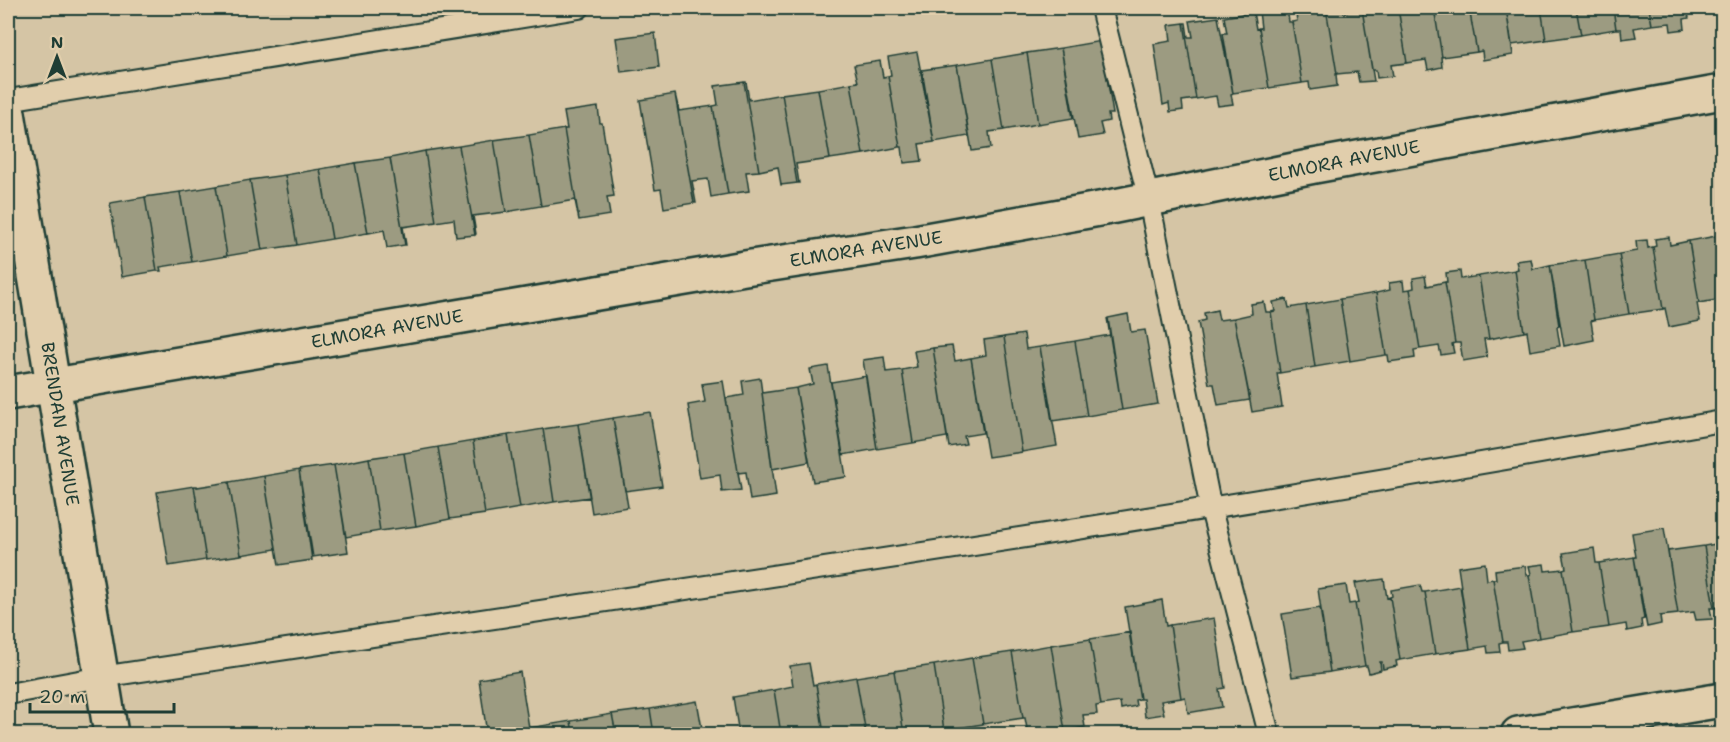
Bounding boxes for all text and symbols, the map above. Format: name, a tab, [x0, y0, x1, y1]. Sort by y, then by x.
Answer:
north arrow	[27, 27, 87, 87]
text: N	[51, 32, 63, 53]
street label: ELMORA AVENUE	[1266, 135, 1422, 187]
street label: ELMORA AVENUE	[788, 225, 944, 273]
street label: ELMORA AVENUE	[309, 304, 465, 354]
street label: BRENDAN AVENUE	[35, 341, 85, 507]
scale bar	[30, 676, 174, 714]
text: 20 m	[39, 685, 85, 709]

